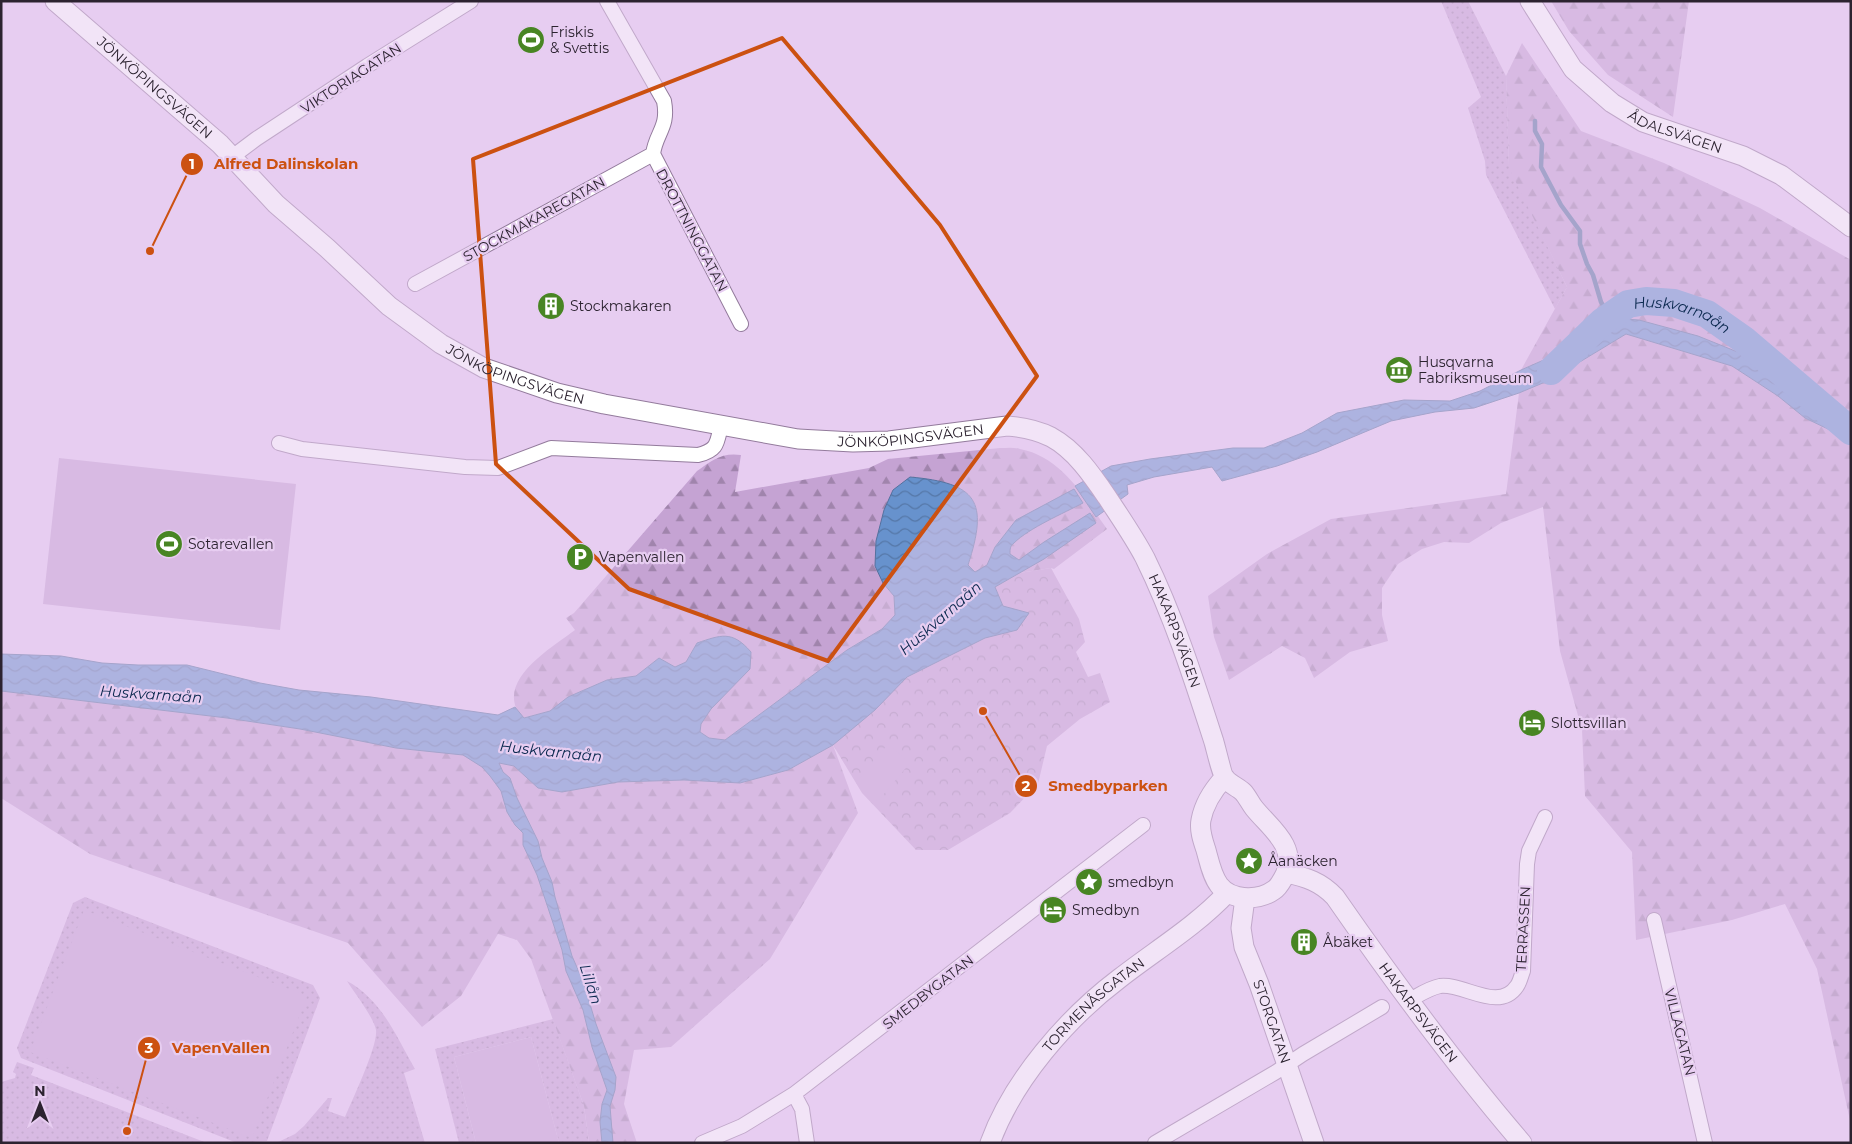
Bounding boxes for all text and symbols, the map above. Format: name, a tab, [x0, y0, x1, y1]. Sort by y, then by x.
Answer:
place label: Friskis & Svettis	[550, 23, 609, 57]
sports icon: Friskis & Svettis	[516, 25, 546, 55]
street label: JÖNKÖPINGSVÄGEN	[93, 32, 216, 142]
street label: VIKTORIAGATAN	[297, 39, 405, 117]
street label: ÅDALSVÄGEN	[1625, 105, 1724, 157]
callout: Alfred Dalinskolan	[179, 149, 369, 179]
text: 1	[189, 154, 195, 173]
text: Alfred Dalinskolan	[213, 154, 358, 173]
street label: DROTTNINGGATAN	[652, 165, 732, 295]
street label: STOCKMAKAREGATAN	[460, 172, 608, 266]
building icon: Stockmakaren	[536, 291, 566, 321]
water label: Huskvarnaån	[1632, 291, 1734, 337]
place label: Stockmakaren	[570, 297, 672, 315]
street label: JÖNKÖPINGSVÄGEN	[442, 339, 586, 408]
place label: Husqvarna Fabriksmuseum	[1418, 353, 1532, 387]
museum icon: Husqvarna Fabriksmuseum	[1384, 355, 1414, 385]
street label: JÖNKÖPINGSVÄGEN	[836, 420, 985, 451]
sports icon: Sotarevallen	[154, 529, 184, 559]
place label: Sotarevallen	[188, 535, 274, 553]
parking icon: Vapenvallen	[565, 542, 595, 572]
place label: Vapenvallen	[599, 548, 685, 566]
street label: HAKARPSVÄGEN	[1145, 571, 1205, 690]
water label: Huskvarnaån	[895, 577, 985, 659]
water label: Huskvarnaån	[99, 681, 203, 707]
hotel icon: Slottsvillan	[1517, 708, 1547, 738]
place label: Slottsvillan	[1551, 714, 1627, 732]
water label: Huskvarnaån	[499, 736, 603, 766]
callout: Smedbyparken	[1014, 771, 1178, 801]
text: 2	[1022, 776, 1031, 795]
text: Smedbyparken	[1048, 776, 1168, 795]
place icon: Åanäcken	[1234, 846, 1264, 876]
place label: Åanäcken	[1268, 851, 1338, 870]
place icon: smedbyn	[1074, 867, 1104, 897]
place label: smedbyn	[1108, 873, 1174, 891]
street label: TERRASSEN	[1512, 886, 1534, 972]
hotel icon: Smedbyn	[1038, 895, 1068, 925]
place label: Smedbyn	[1072, 901, 1140, 919]
building icon: Åbäket	[1289, 927, 1319, 957]
place label: Åbäket	[1323, 932, 1373, 951]
street label: SMEDBYGATAN	[879, 951, 977, 1033]
street label: TORMENÅSGATAN	[1039, 954, 1148, 1055]
street label: HAKARPSVÄGEN	[1375, 959, 1462, 1066]
water label: Lillån	[576, 961, 606, 1007]
street label: STORGATAN	[1249, 977, 1295, 1066]
street label: VILLAGATAN	[1660, 986, 1700, 1078]
callout: VapenVallen	[137, 1033, 280, 1063]
text: 3	[144, 1038, 154, 1057]
text: VapenVallen	[171, 1038, 270, 1057]
north arrow	[15, 1079, 65, 1129]
text: N	[34, 1082, 46, 1100]

